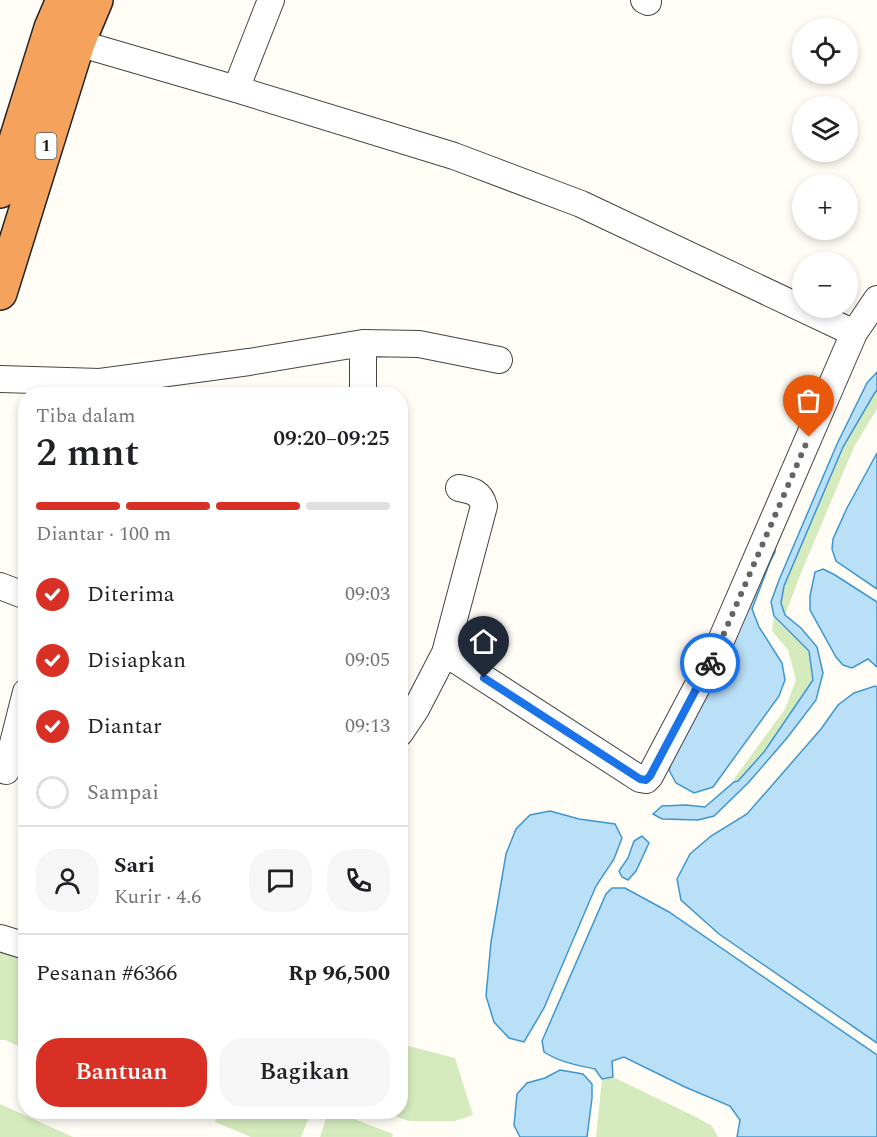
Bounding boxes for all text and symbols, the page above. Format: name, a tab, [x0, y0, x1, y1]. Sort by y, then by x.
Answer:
map controls	[792, 18, 858, 318]
button: locate	[792, 18, 858, 84]
button: layers	[792, 96, 858, 162]
road number: 1	[36, 133, 57, 159]
button: +	[792, 174, 858, 240]
button: −	[792, 252, 858, 318]
pin	[783, 375, 834, 437]
icon: bag	[792, 384, 825, 417]
text: Tiba dalam	[36, 401, 136, 431]
text: 09:20–09:25	[273, 422, 390, 455]
text: 2 mnt	[36, 424, 139, 483]
text: Diantar · 100 m	[36, 519, 171, 549]
icon: check	[36, 578, 69, 611]
text: Diterima	[87, 578, 175, 611]
text: 09:03	[345, 579, 390, 609]
pin	[458, 616, 509, 678]
icon: home	[467, 625, 500, 658]
courier	[680, 633, 740, 693]
icon: check	[36, 644, 69, 677]
text: Disiapkan	[87, 644, 186, 677]
text: 09:05	[345, 645, 390, 675]
icon: bike	[694, 647, 727, 680]
icon: check	[36, 710, 69, 743]
text: Diantar	[87, 710, 162, 743]
text: 09:13	[345, 711, 390, 741]
text: Sampai	[87, 776, 159, 809]
button: person	[36, 849, 99, 912]
text: Sari	[114, 849, 155, 882]
button: chat	[249, 849, 312, 912]
button: phone	[327, 849, 390, 912]
text: Kurir · 4.6	[114, 882, 201, 912]
text: Pesanan #6366	[36, 957, 177, 990]
text: Rp 96,500	[288, 957, 390, 990]
button: Bantuan	[36, 1038, 207, 1107]
button: Bagikan	[219, 1038, 390, 1107]

